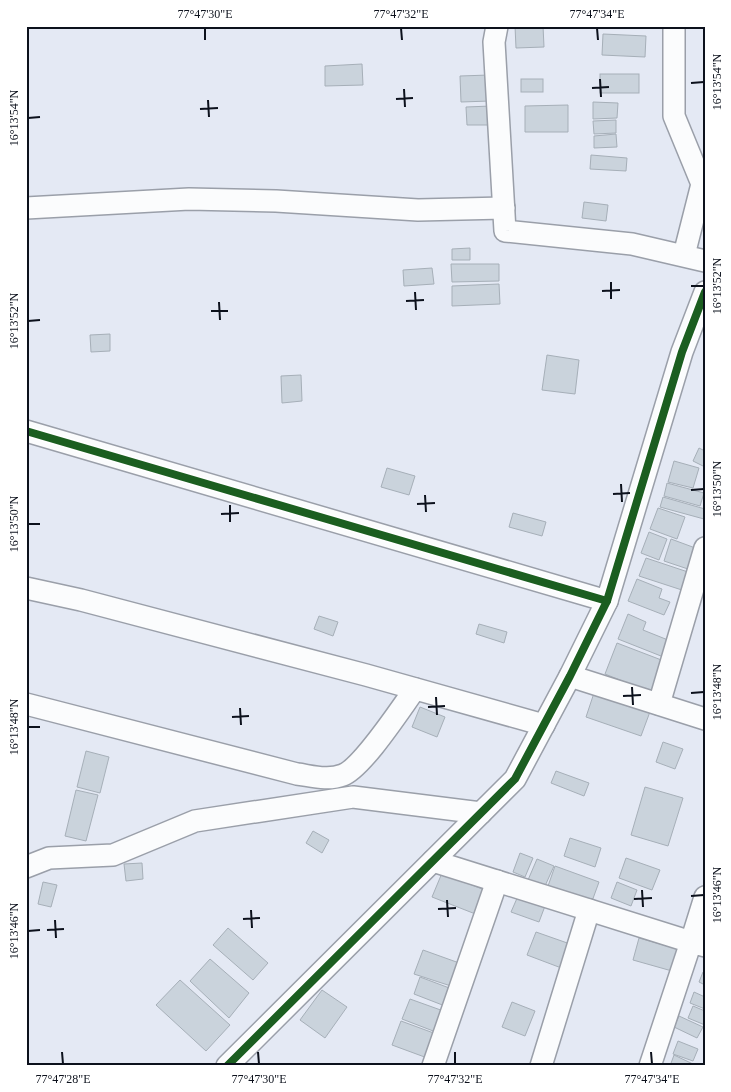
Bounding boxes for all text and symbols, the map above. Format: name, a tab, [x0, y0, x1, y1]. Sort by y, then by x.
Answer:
text: 77°47'30"E	[177, 7, 233, 21]
text: 77°47'32"E	[373, 7, 429, 21]
text: 77°47'34"E	[569, 7, 625, 21]
text: 16°13'54"N	[710, 53, 724, 110]
text: 16°13'54"N	[7, 89, 21, 146]
text: 16°13'52"N	[710, 257, 724, 314]
text: 16°13'52"N	[7, 292, 21, 349]
text: 16°13'50"N	[710, 460, 724, 517]
text: 16°13'50"N	[7, 495, 21, 552]
text: 16°13'48"N	[710, 663, 724, 720]
text: 16°13'48"N	[7, 698, 21, 755]
text: 16°13'46"N	[710, 866, 724, 923]
text: 16°13'46"N	[7, 902, 21, 959]
text: 77°47'28"E	[35, 1072, 91, 1086]
text: 77°47'30"E	[231, 1072, 287, 1086]
text: 77°47'32"E	[427, 1072, 483, 1086]
text: 77°47'34"E	[624, 1072, 680, 1086]

